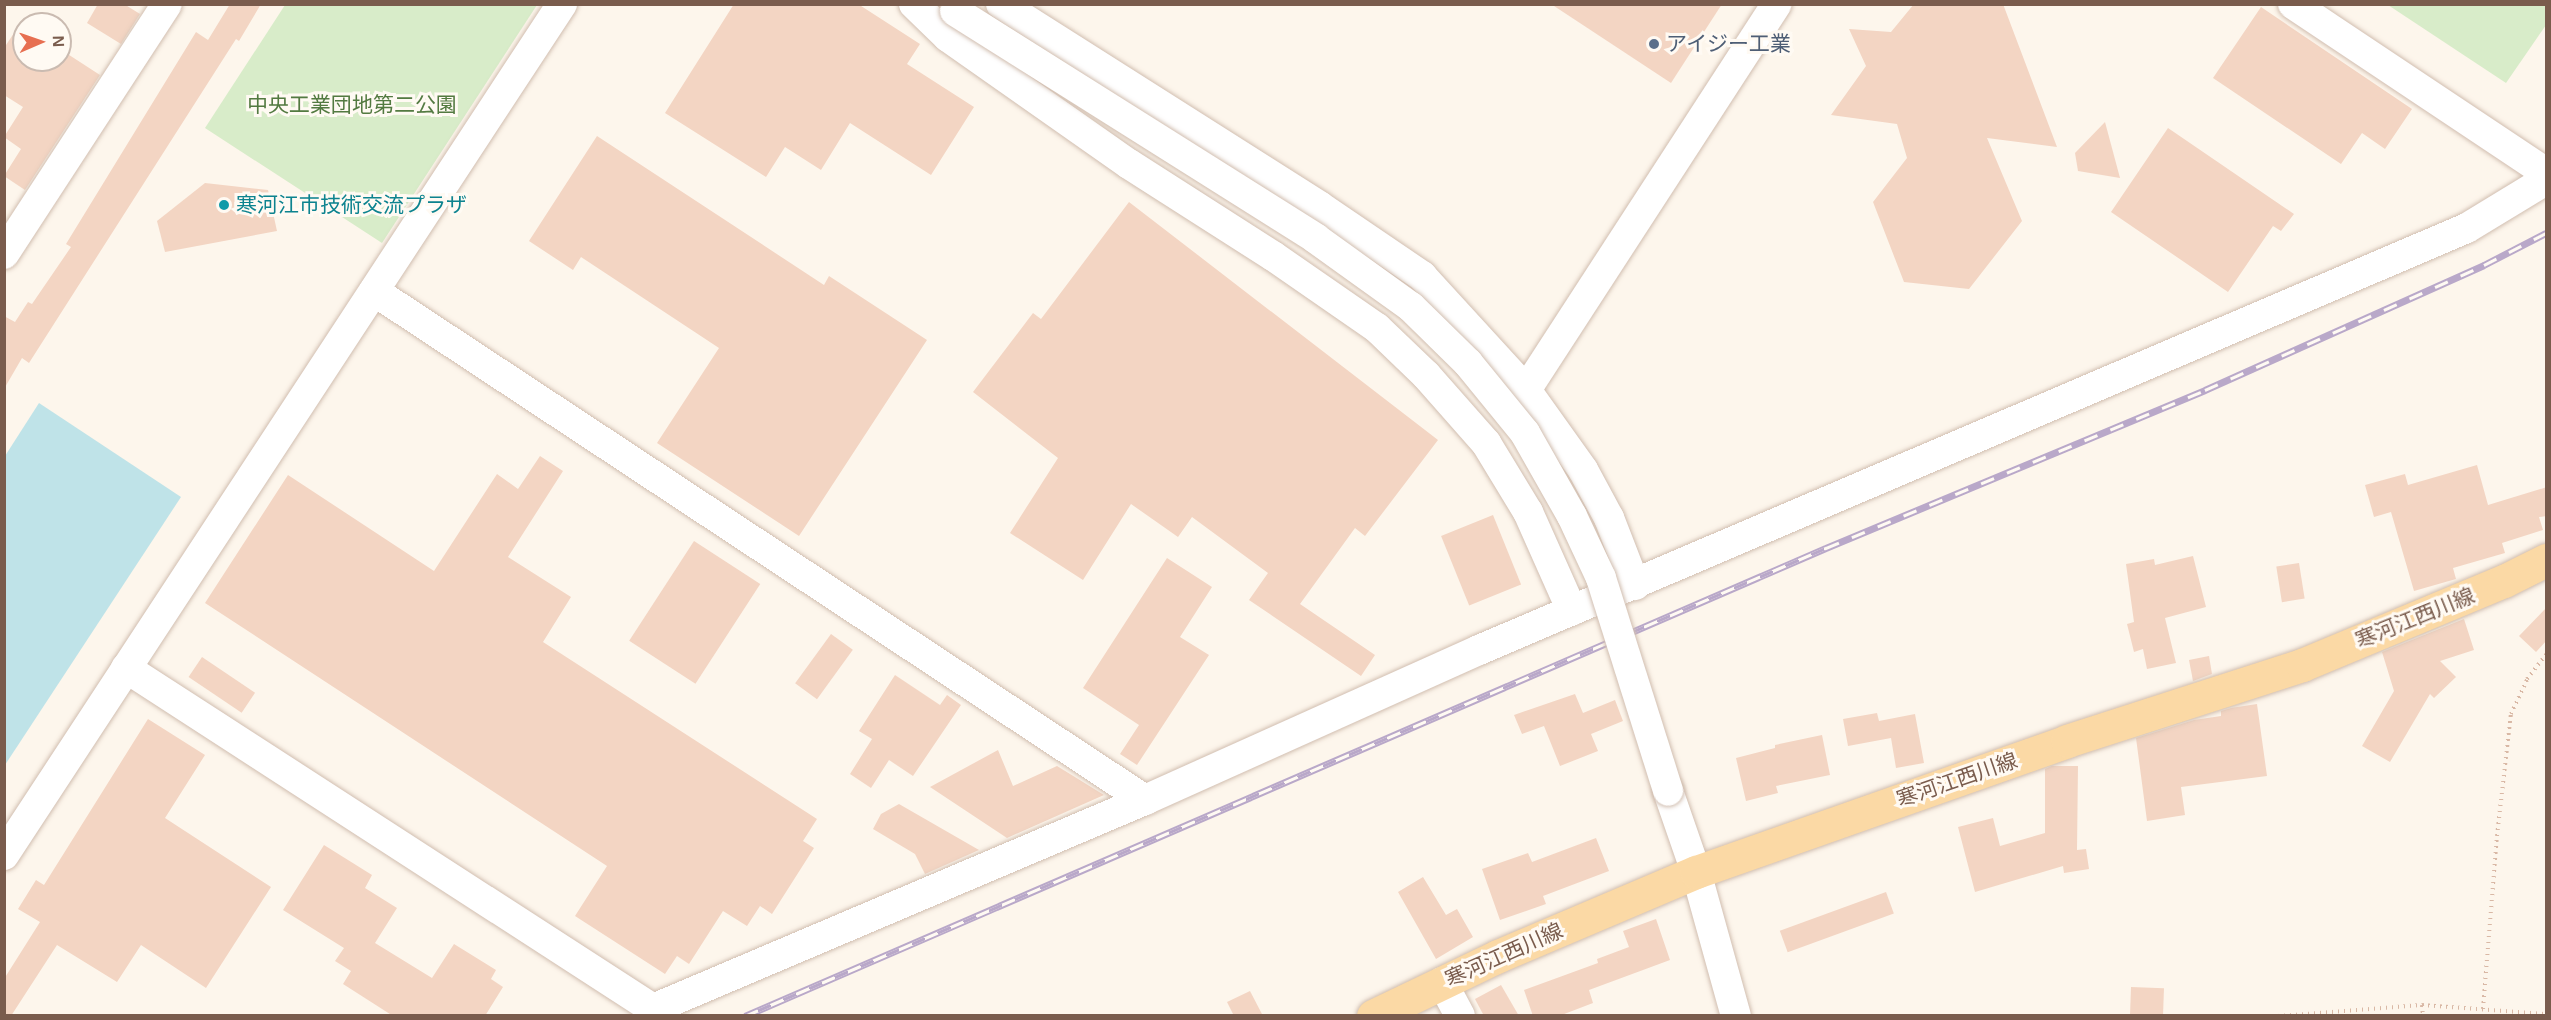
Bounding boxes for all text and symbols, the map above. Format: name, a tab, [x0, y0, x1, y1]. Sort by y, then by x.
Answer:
north arrow	[12, 12, 72, 72]
place label: アイジー工業	[1666, 31, 1792, 57]
text: N	[50, 35, 67, 47]
marker: アイジー工業	[1647, 37, 1661, 51]
park label: 中央工業団地第二公園	[247, 92, 457, 118]
place label: 寒河江市技術交流プラザ	[236, 192, 467, 218]
marker: 寒河江市技術交流プラザ	[217, 198, 231, 212]
street label: 寒河江西川線	[2352, 583, 2478, 653]
street label: 寒河江西川線	[1893, 748, 2021, 812]
street label: 寒河江西川線	[1441, 918, 1567, 992]

